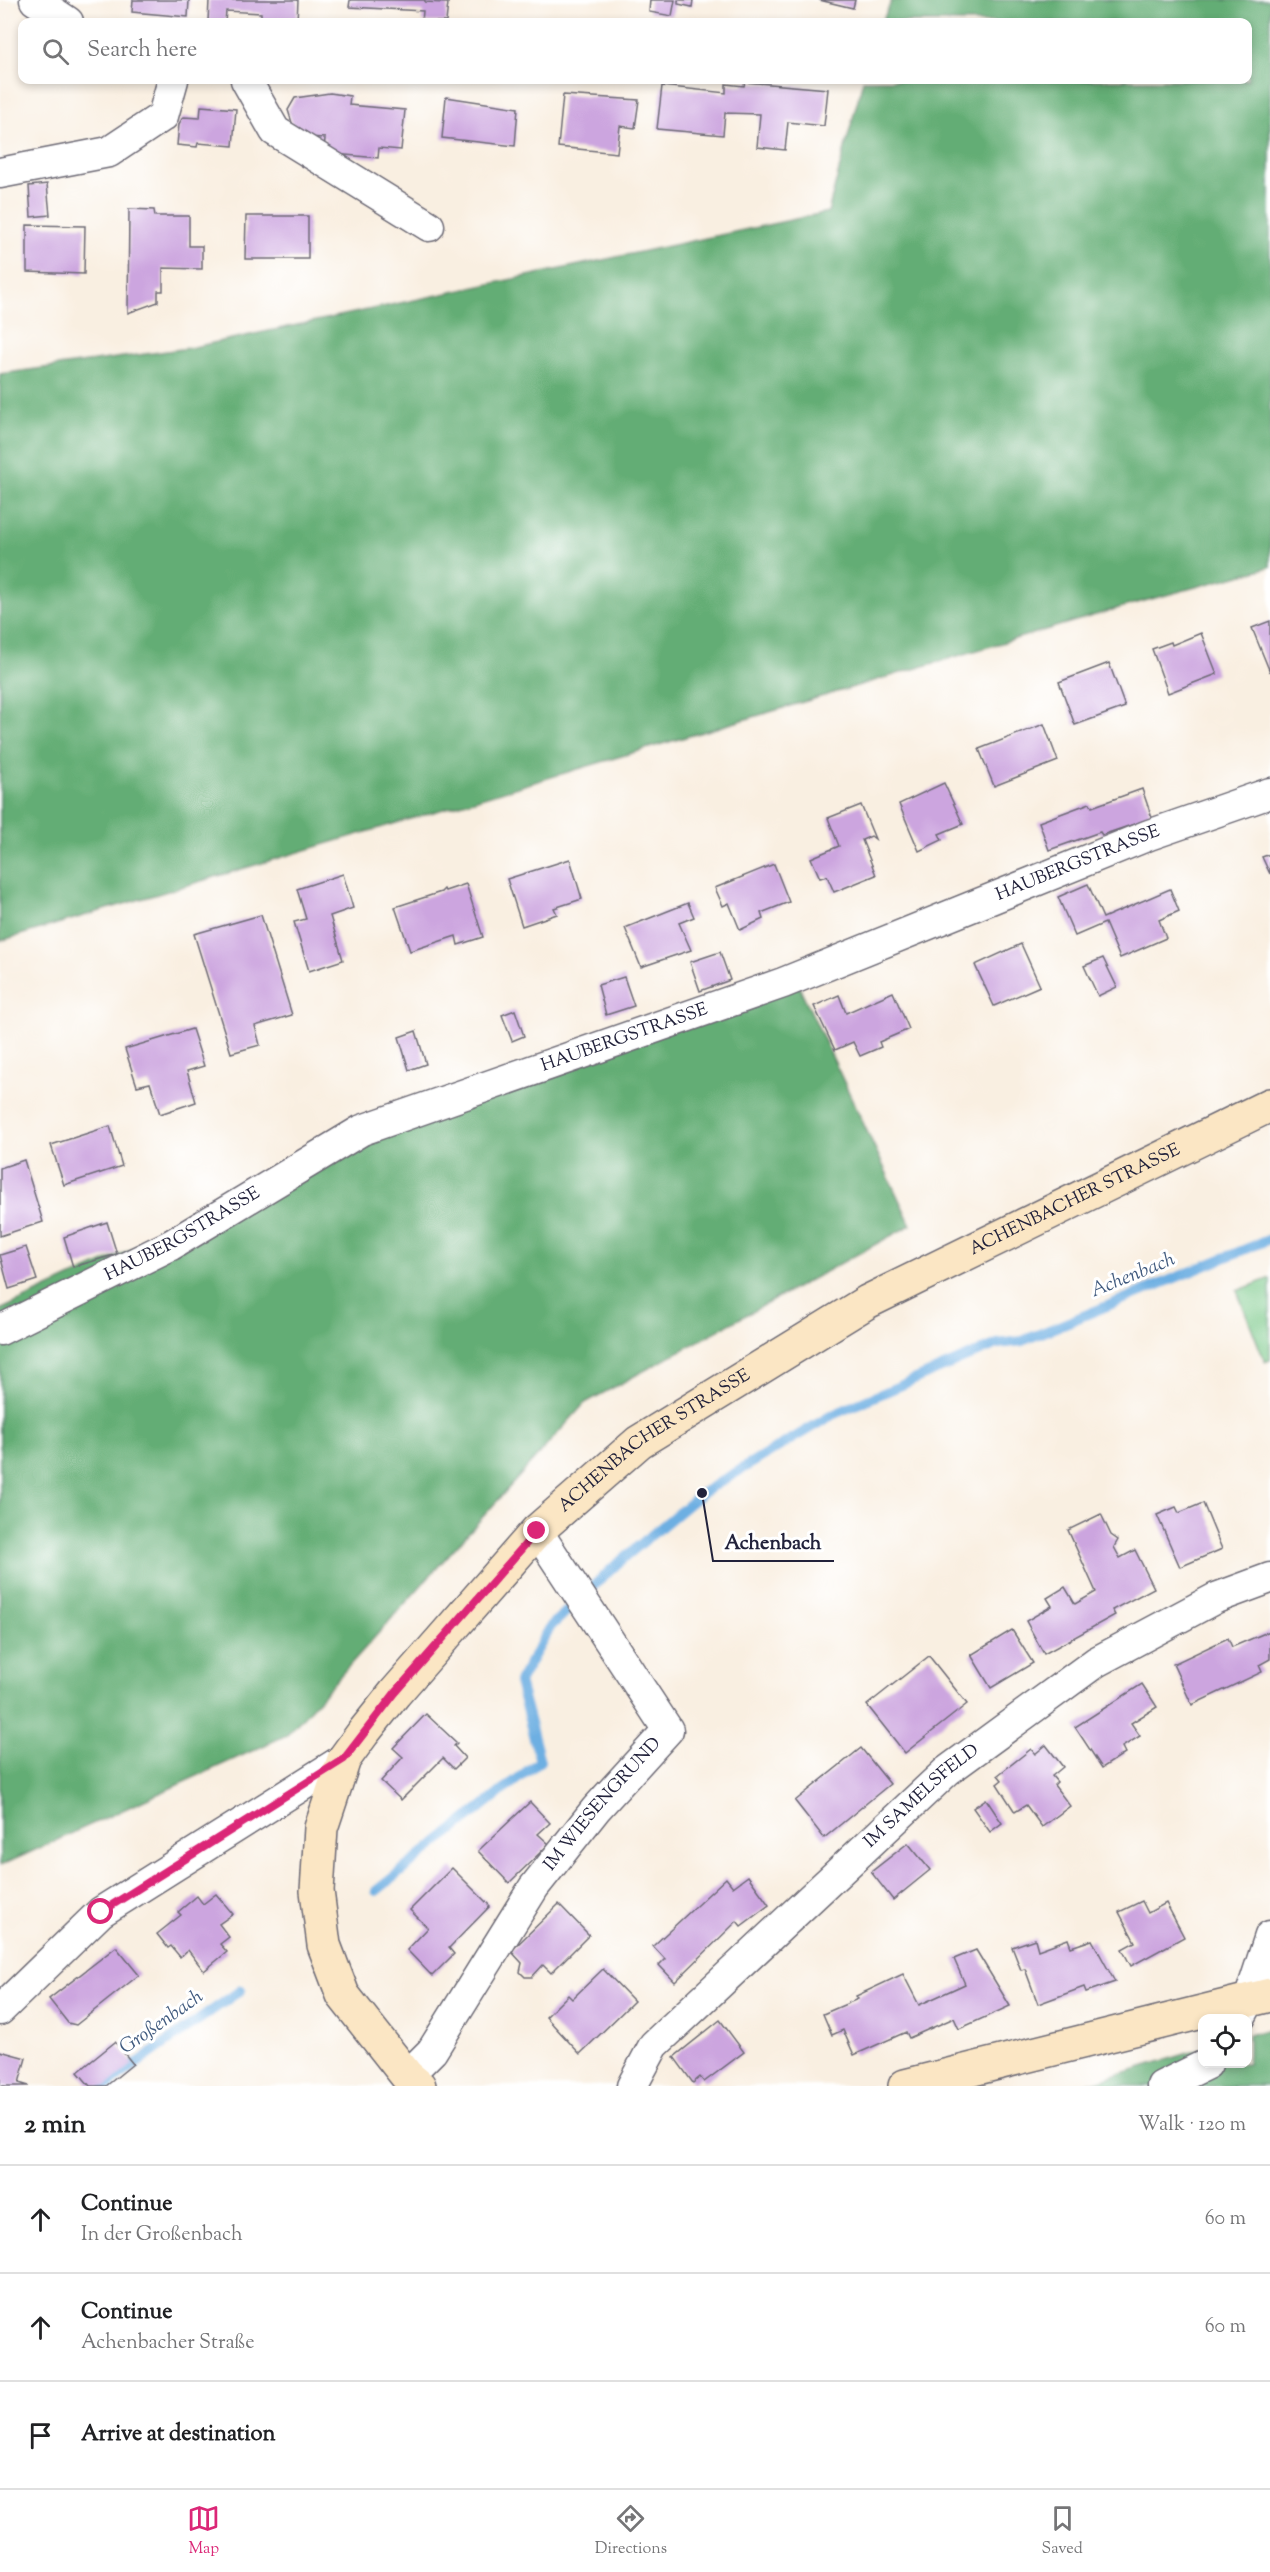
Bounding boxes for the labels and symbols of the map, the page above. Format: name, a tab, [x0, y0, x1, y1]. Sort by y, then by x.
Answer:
street label: HAUBERGSTRASSE	[992, 819, 1164, 909]
street label: HAUBERGSTRASSE	[538, 997, 711, 1079]
street label: ACHENBACHER STRASSE	[965, 1138, 1185, 1263]
street label: HAUBERGSTRASSE	[100, 1181, 266, 1289]
water label: Achenbach	[1086, 1246, 1180, 1306]
street label: ACHENBACHER STRASSE	[553, 1363, 756, 1519]
route end	[523, 1517, 549, 1543]
callout: Achenbach	[713, 1523, 834, 1561]
text: Achenbach	[724, 1530, 822, 1559]
street label: IM WIESENGRUND	[538, 1732, 668, 1877]
street label: IM SAMELSFELD	[859, 1738, 985, 1855]
route start	[87, 1898, 113, 1924]
water label: Großenbach	[114, 1983, 210, 2063]

